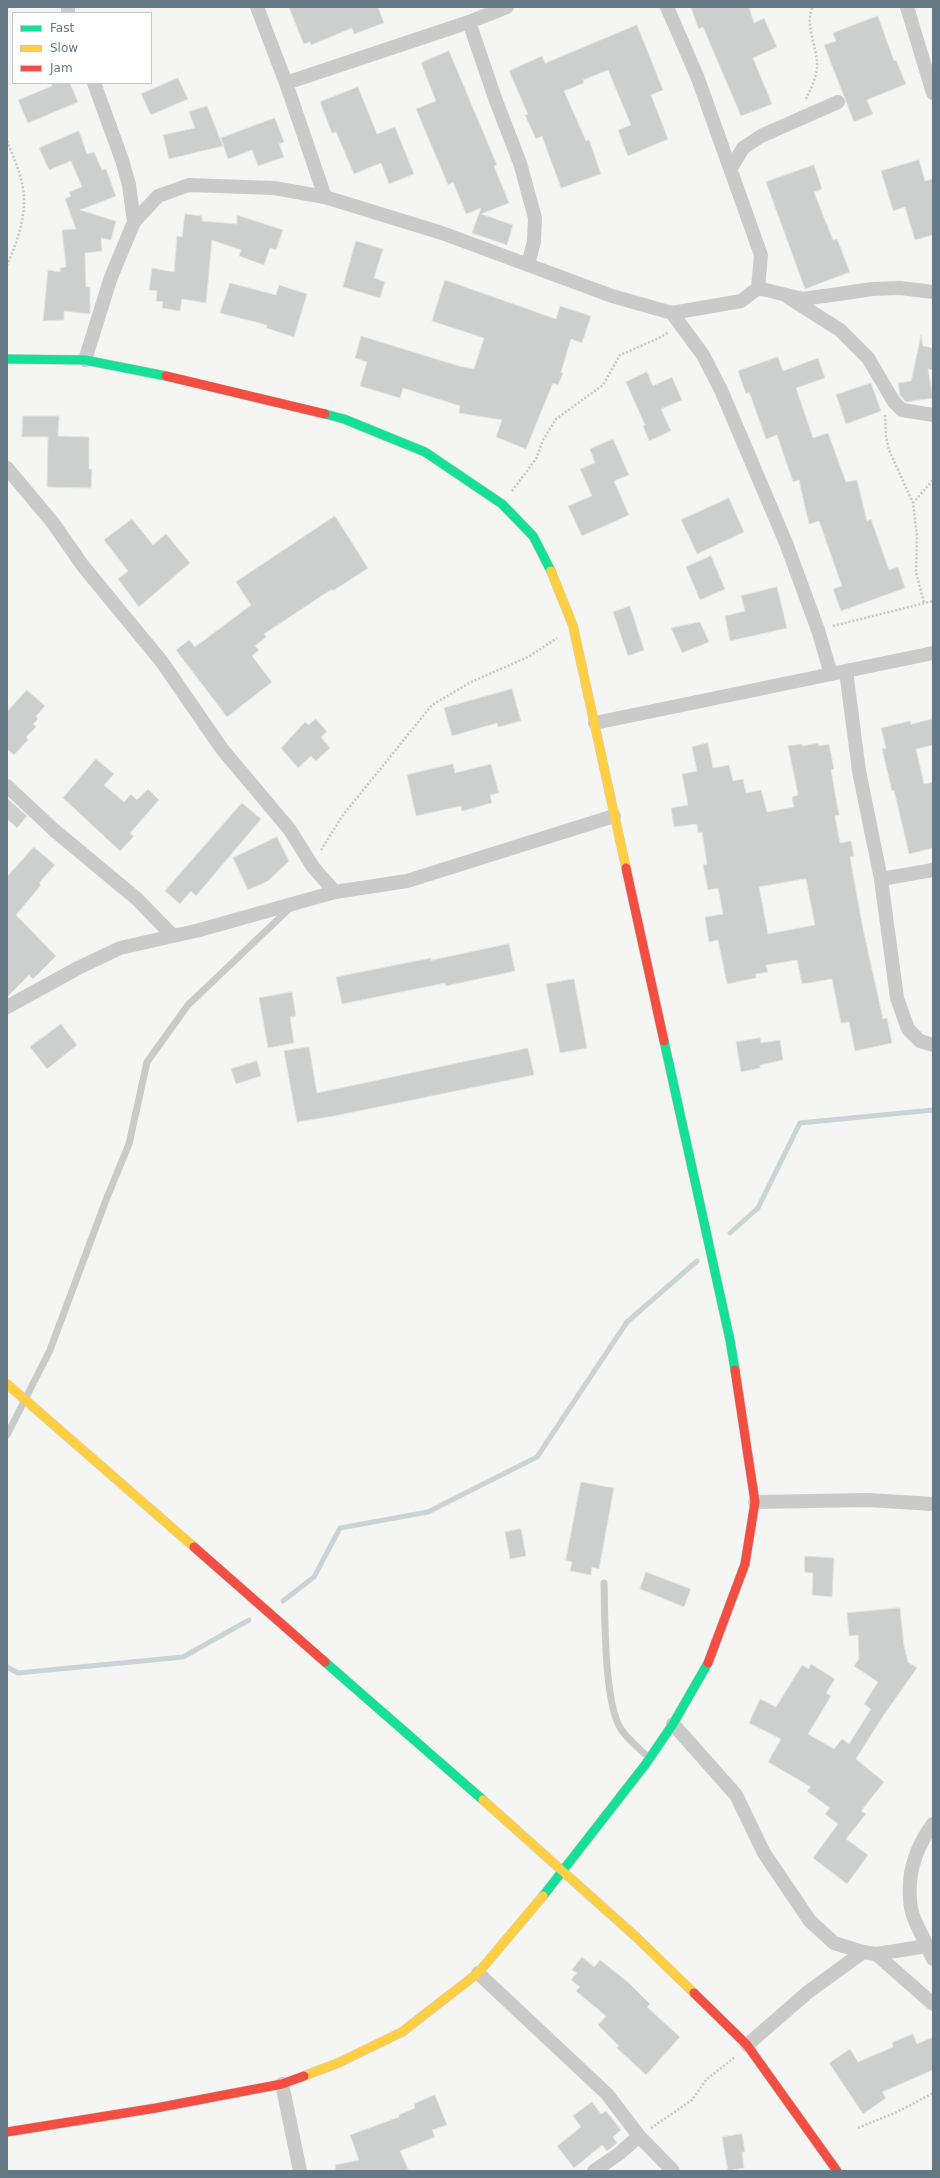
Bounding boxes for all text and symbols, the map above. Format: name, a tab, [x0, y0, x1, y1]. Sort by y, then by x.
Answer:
legend	[12, 12, 152, 84]
text: Fast	[50, 21, 74, 35]
text: Slow	[50, 41, 78, 55]
text: Jam	[50, 61, 73, 75]

